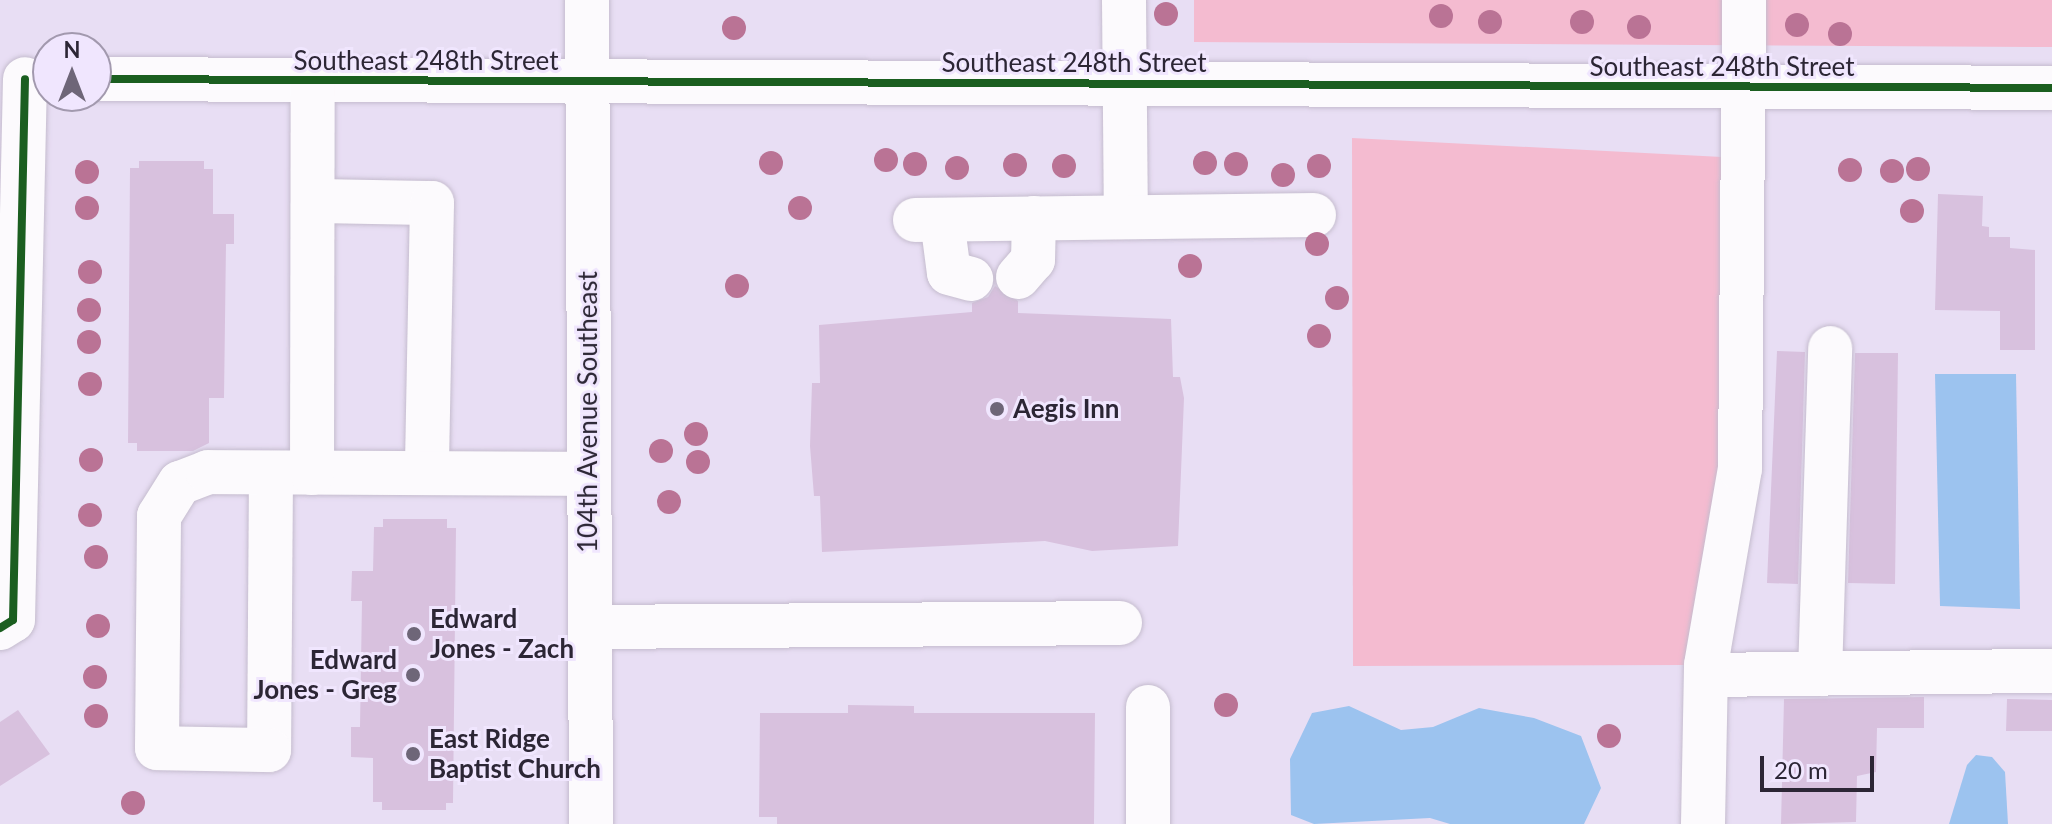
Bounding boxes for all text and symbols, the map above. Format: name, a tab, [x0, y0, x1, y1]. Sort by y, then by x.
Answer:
north arrow	[32, 32, 112, 112]
text: N	[64, 36, 80, 63]
street label: Southeast 248th Street	[293, 45, 559, 77]
street label: Southeast 248th Street	[941, 47, 1207, 79]
street label: Southeast 248th Street	[1589, 51, 1855, 83]
street label: 104th Avenue Southeast	[572, 271, 604, 553]
place label: Aegis Inn	[1013, 393, 1120, 425]
marker: Aegis Inn	[988, 400, 1006, 418]
place label: Edward Jones - Zach	[430, 603, 574, 664]
marker: Edward Jones - Zach	[405, 625, 423, 643]
place label: Edward Jones - Greg	[253, 644, 397, 706]
marker: Edward Jones - Greg	[404, 666, 422, 684]
place label: East Ridge Baptist Church	[429, 723, 601, 784]
scale bar	[1764, 740, 1878, 790]
marker: East Ridge Baptist Church	[404, 745, 422, 763]
text: 20 m	[1774, 755, 1828, 784]

